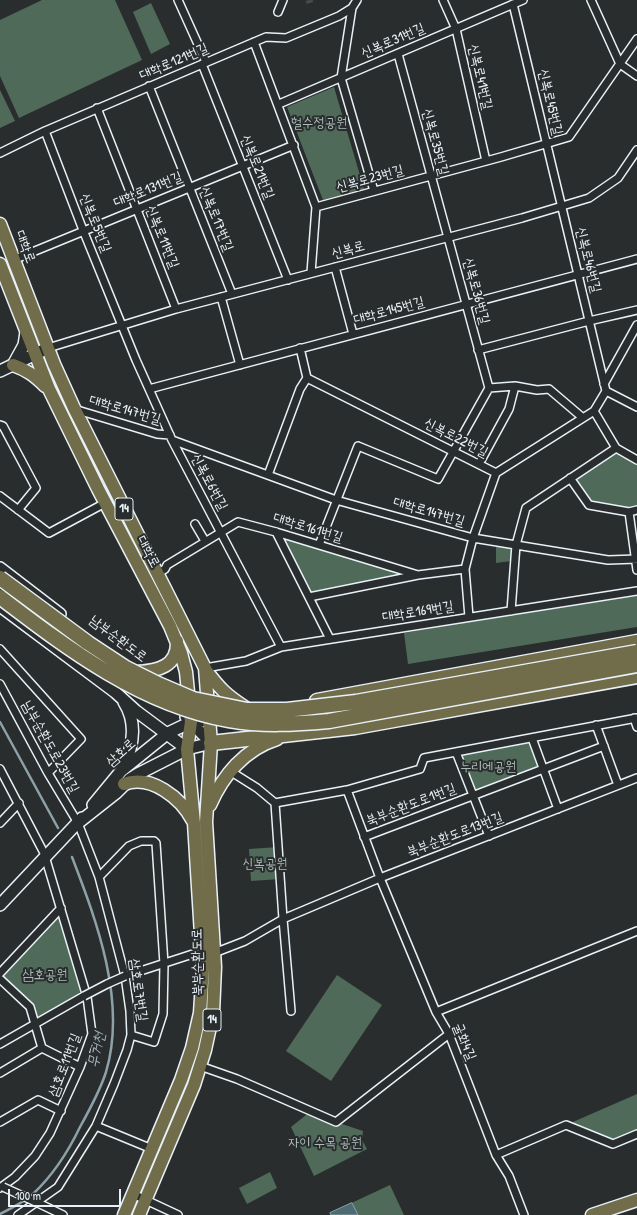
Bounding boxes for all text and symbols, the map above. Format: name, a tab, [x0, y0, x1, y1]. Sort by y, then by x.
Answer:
street label: 신복로31번길	[359, 20, 427, 62]
street label: 대학로121번길	[137, 40, 211, 84]
street label: 신복로41번길	[464, 43, 496, 111]
street label: 신복로45번길	[534, 67, 566, 137]
street label: 신복로35번길	[418, 107, 452, 177]
park label: 헐수정공원	[291, 115, 347, 131]
street label: 신복로21번길	[236, 132, 278, 202]
street label: 신복로23번길	[334, 162, 406, 196]
street label: 대학로131번길	[111, 169, 185, 211]
street label: 신복로17번길	[195, 184, 237, 254]
street label: 신복로5번길	[76, 191, 114, 255]
street label: 신복로11번길	[142, 203, 182, 271]
street label: 신복로46번길	[572, 225, 604, 295]
street label: 대학로	[11, 228, 39, 266]
street label: 신복로	[330, 238, 366, 262]
street label: 신복로36번길	[459, 256, 493, 326]
street label: 대학로145번길	[352, 293, 426, 329]
street label: 대학로147번길	[87, 392, 163, 428]
street label: 신복로22번길	[421, 415, 491, 461]
street label: 신복로6번길	[187, 451, 231, 513]
street label: 대학로147번길	[391, 494, 467, 530]
road number: 14	[115, 498, 133, 520]
street label: 대학로161번길	[271, 509, 345, 547]
street label: 대학로	[133, 533, 163, 571]
street label: 대학로169번길	[381, 598, 455, 626]
street label: 남부순환도로	[86, 612, 150, 666]
street label: 남부순환도로23번길	[18, 698, 82, 796]
street label: 삼호로	[103, 735, 139, 771]
park label: 누리에공원	[460, 759, 516, 775]
street label: 북부순환도로1번길	[364, 780, 458, 830]
street label: 북부순환도로13번길	[405, 809, 505, 861]
park label: 신복공원	[242, 856, 288, 872]
street label: 북부순환도로	[189, 928, 207, 996]
street label: 삼호로7번길	[125, 958, 151, 1022]
park label: 삼호공원	[22, 967, 68, 983]
road number: 14	[203, 1009, 221, 1031]
street label: 굴화4길	[449, 1021, 479, 1063]
water label: 무거천	[84, 1030, 110, 1070]
street label: 삼호로11번길	[45, 1031, 85, 1099]
park label: 자이 수목 공원	[288, 1135, 362, 1151]
scale bar	[10, 1181, 123, 1207]
text: 100 m	[15, 1187, 41, 1204]

